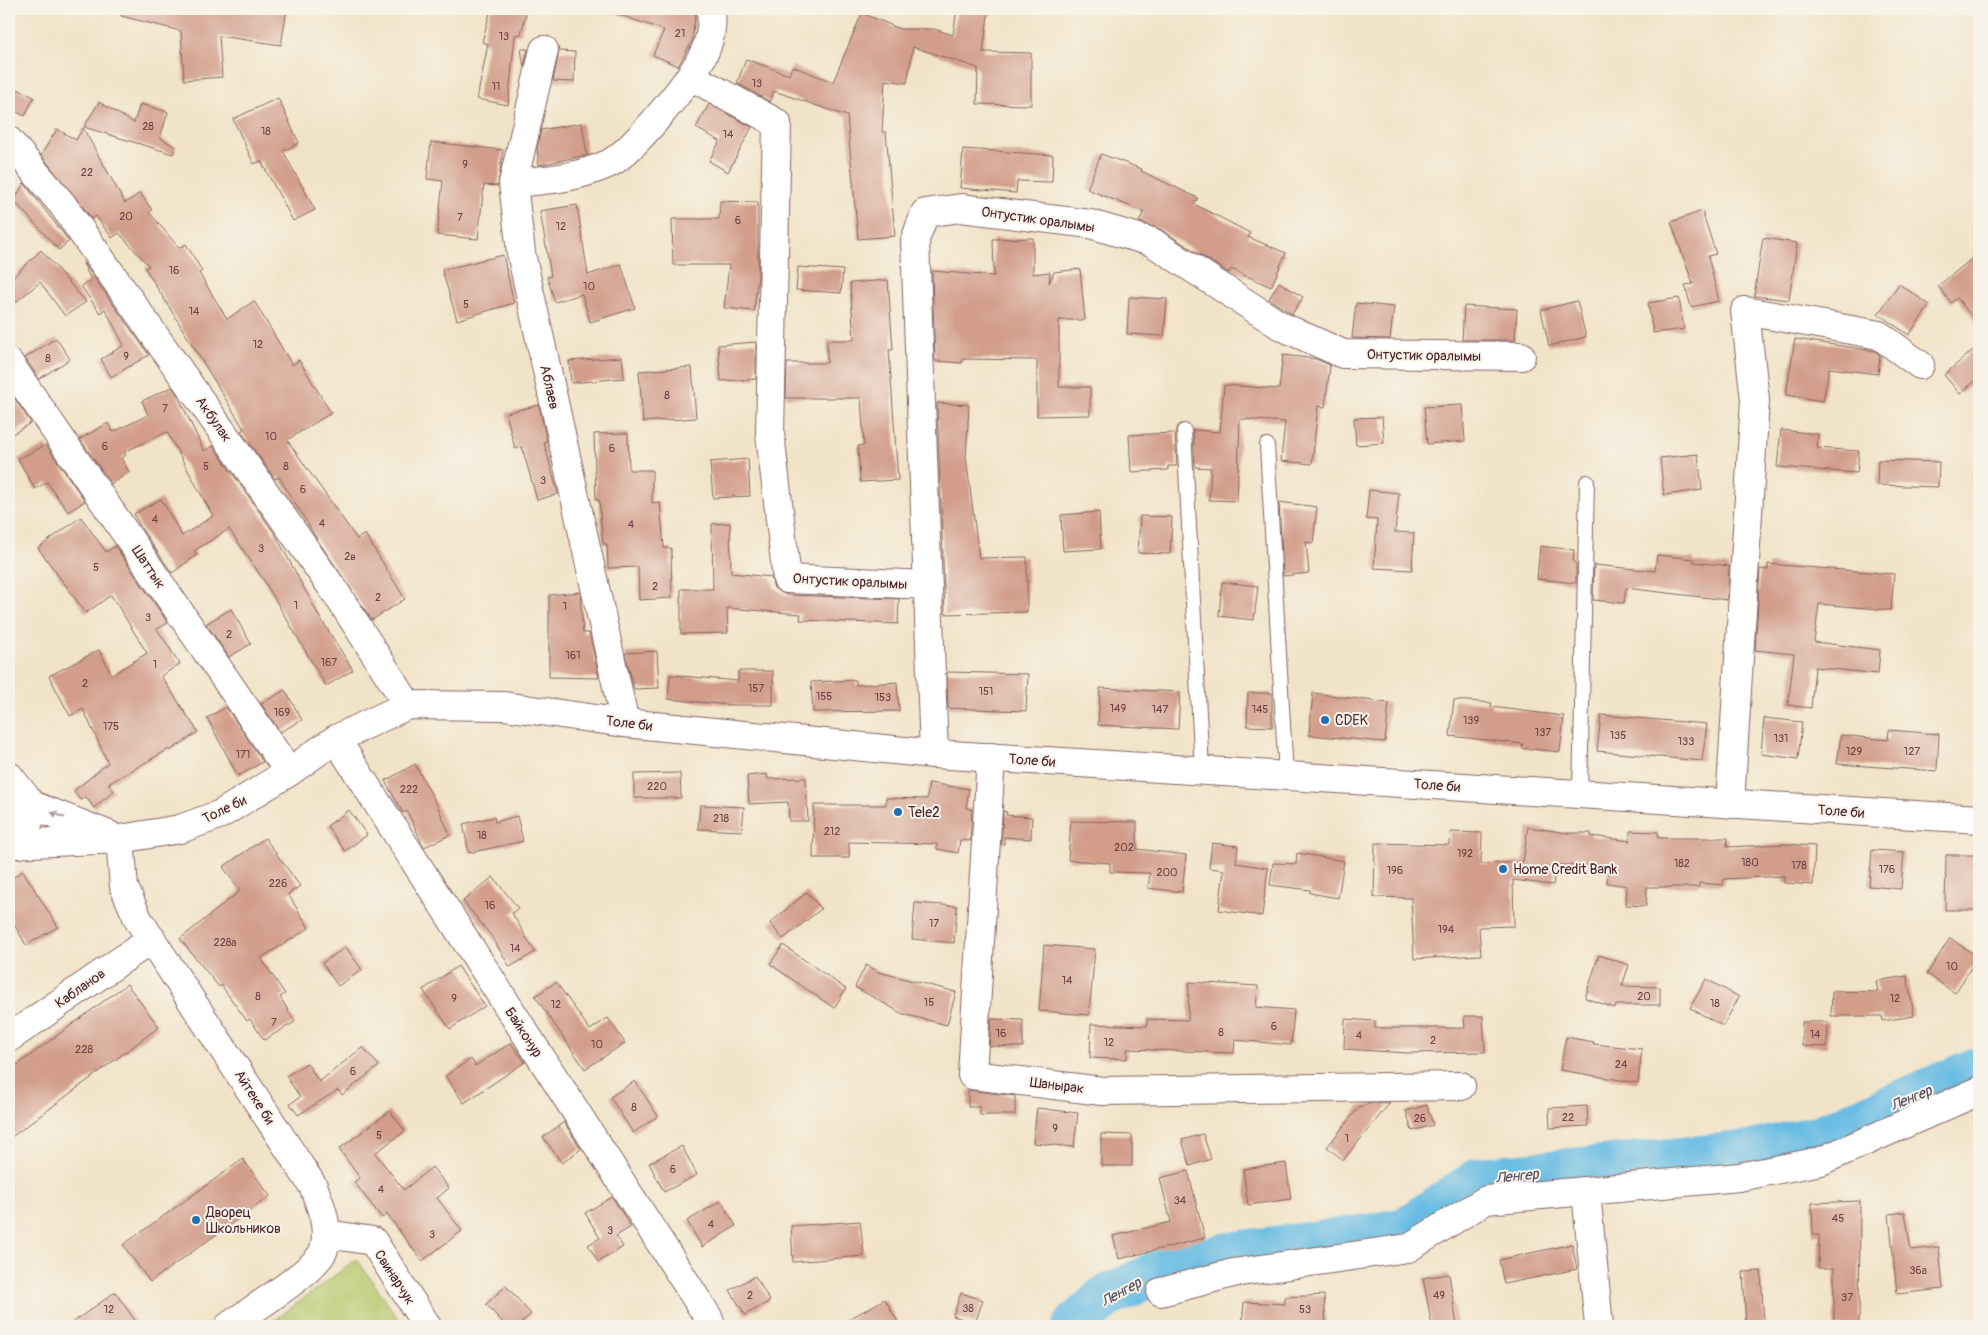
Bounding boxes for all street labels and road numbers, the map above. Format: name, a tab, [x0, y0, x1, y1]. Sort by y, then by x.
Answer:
street label: Онтустик оралымы	[980, 203, 1096, 236]
street label: Онтустик оралымы	[1367, 346, 1481, 365]
street label: Аблаев	[536, 363, 563, 411]
street label: Акбулак	[192, 393, 235, 445]
street label: Шаттык	[128, 543, 169, 592]
street label: Онтустик оралымы	[792, 570, 908, 593]
street label: Толе би	[605, 712, 653, 735]
street label: Толе би	[1008, 750, 1056, 771]
street label: Толе би	[1413, 775, 1461, 796]
street label: Толе би	[199, 792, 249, 827]
street label: Толе би	[1817, 801, 1865, 822]
street label: Кабланов	[52, 965, 109, 1012]
street label: Байконур	[501, 1004, 546, 1061]
street label: Айтеке би	[231, 1067, 278, 1128]
street label: Шанырак	[1029, 1074, 1085, 1097]
street label: Свинарчук	[371, 1247, 419, 1308]

